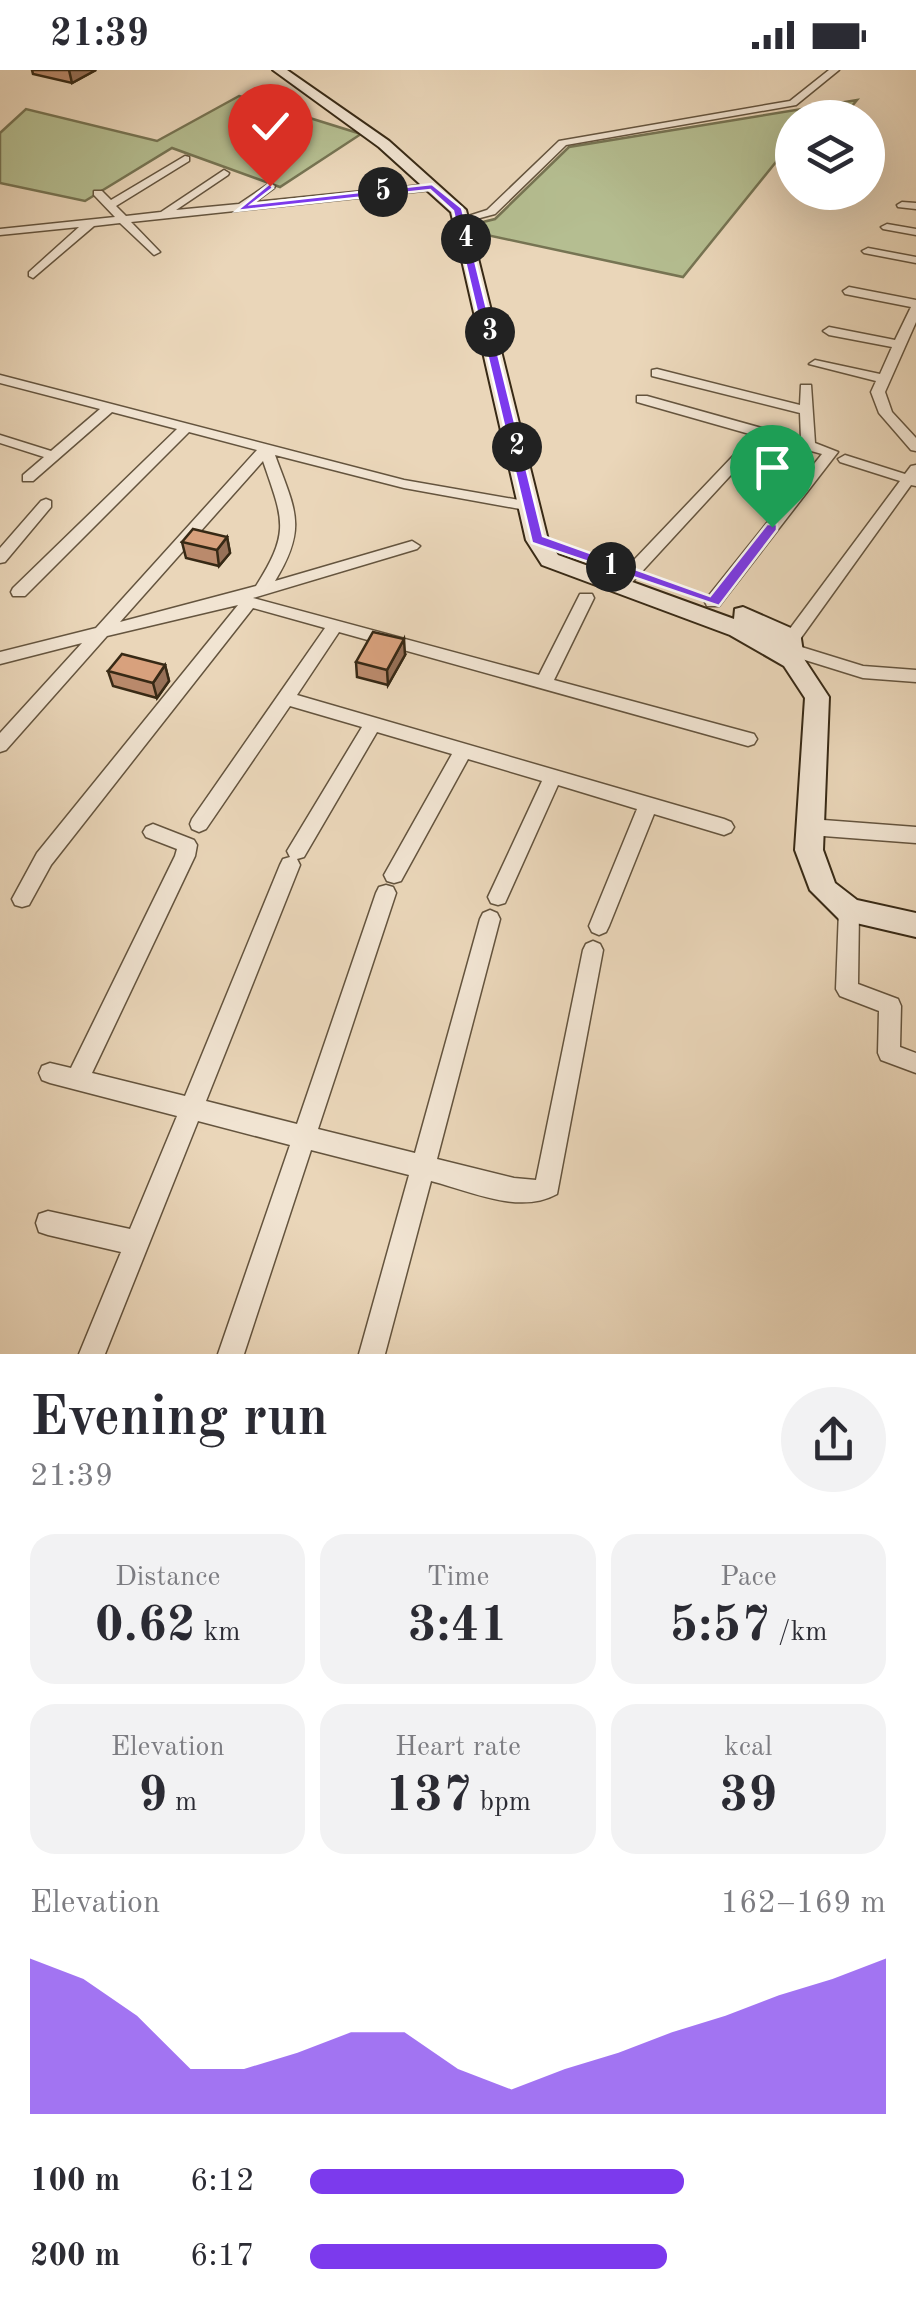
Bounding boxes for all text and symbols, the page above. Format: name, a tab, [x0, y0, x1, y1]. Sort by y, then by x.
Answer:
text: 21:39	[50, 16, 149, 54]
pin	[228, 84, 313, 187]
icon: check	[243, 99, 298, 154]
map controls	[775, 100, 885, 210]
button: layers	[775, 100, 885, 210]
pin: 5	[358, 167, 408, 217]
text: 5	[375, 178, 391, 206]
pin: 4	[441, 214, 491, 264]
text: 4	[458, 225, 474, 253]
pin: 3	[465, 307, 515, 357]
text: 3	[482, 318, 498, 346]
pin: 2	[492, 422, 542, 472]
pin	[730, 425, 815, 528]
text: 2	[509, 433, 525, 461]
icon: arrive	[745, 440, 800, 495]
pin: 1	[586, 542, 636, 592]
text: 1	[603, 553, 619, 581]
button: share	[781, 1387, 886, 1492]
text: Evening run	[30, 1392, 328, 1447]
text: 21:39	[30, 1461, 113, 1493]
text: Distance	[115, 1564, 220, 1592]
text: Time	[427, 1564, 489, 1592]
text: Pace	[720, 1564, 777, 1592]
text: 0.62	[95, 1602, 196, 1652]
text: 3:41	[407, 1602, 508, 1652]
text: 5:57	[669, 1602, 770, 1652]
text: km	[196, 1619, 240, 1647]
text: /km	[770, 1619, 827, 1647]
text: Elevation	[111, 1734, 225, 1762]
text: Heart rate	[395, 1734, 521, 1762]
text: kcal	[724, 1734, 772, 1762]
text: 9	[138, 1772, 167, 1822]
text: 137	[385, 1772, 472, 1822]
text: 39	[719, 1772, 777, 1822]
text: m	[167, 1789, 197, 1817]
text: bpm	[472, 1789, 531, 1817]
text: Elevation	[30, 1888, 160, 1920]
text: 162–169 m	[720, 1888, 886, 1920]
text: 100 m	[30, 2166, 120, 2198]
text: 6:12	[190, 2166, 255, 2198]
text: 200 m	[30, 2241, 120, 2273]
text: 6:17	[190, 2241, 255, 2273]

